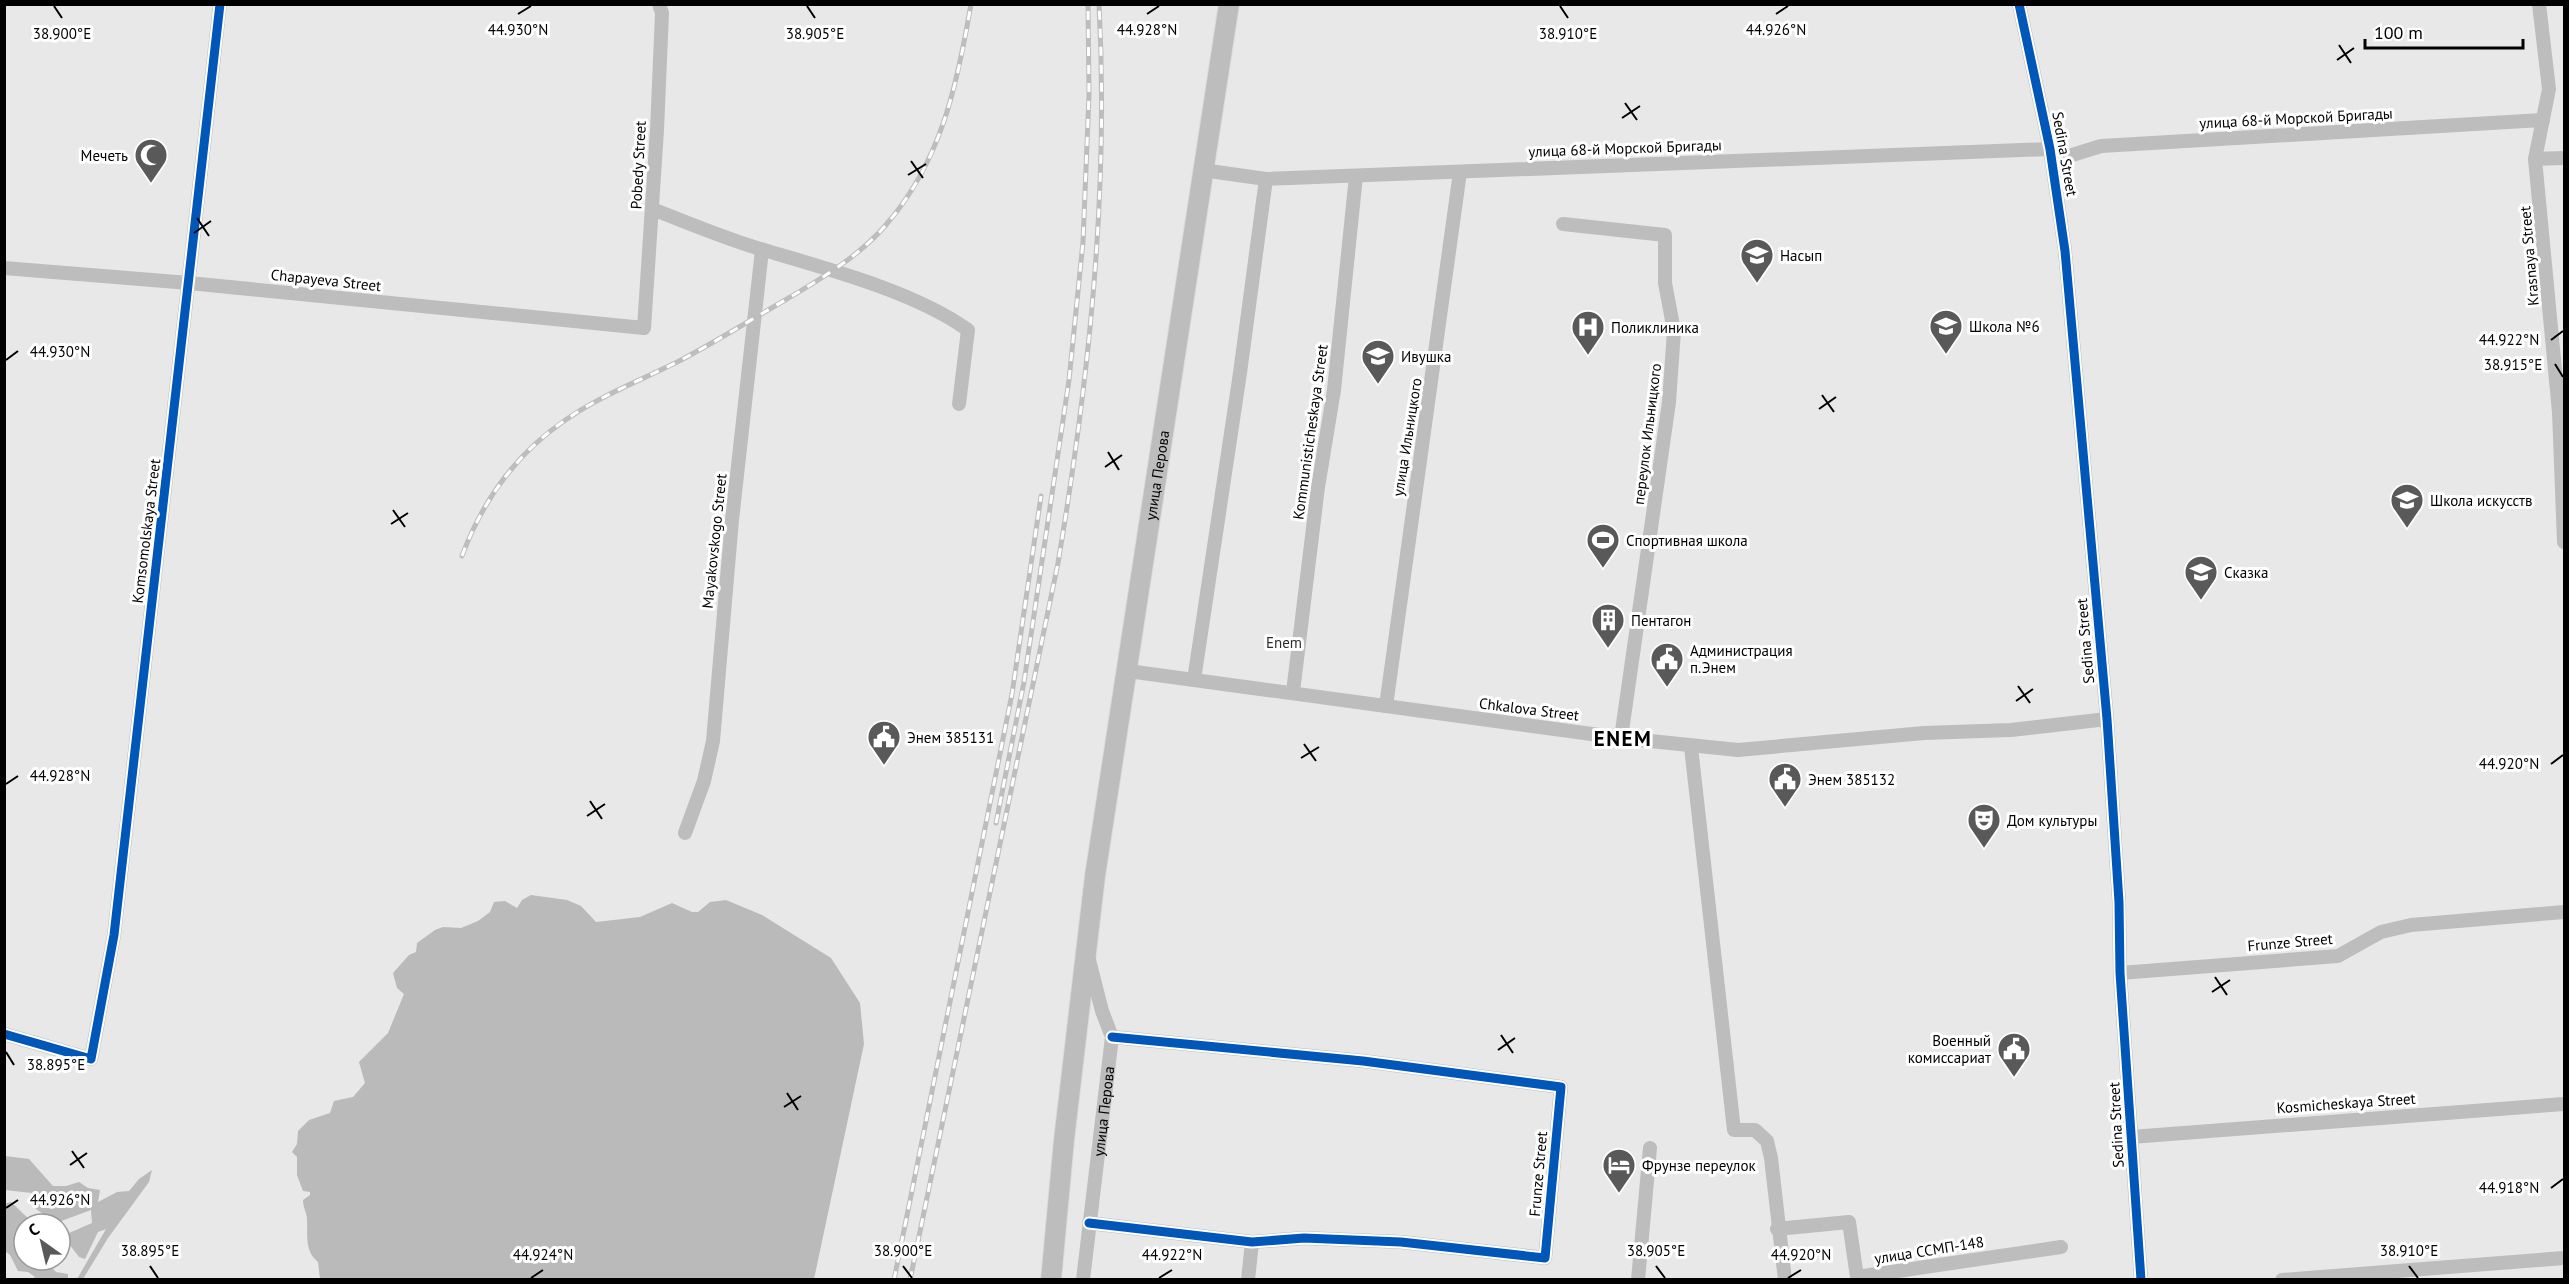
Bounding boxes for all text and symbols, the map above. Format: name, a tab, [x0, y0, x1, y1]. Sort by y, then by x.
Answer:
scale bar	[2365, 12, 2522, 50]
text: 44.930°N	[488, 20, 548, 39]
text: 44.928°N	[1117, 20, 1177, 39]
text: 44.926°N	[1746, 20, 1806, 39]
text: 100 m	[2374, 21, 2423, 44]
text: 38.900°E	[33, 24, 91, 43]
text: 38.905°E	[786, 24, 844, 43]
text: 38.910°E	[1539, 24, 1597, 43]
street label: улица 68-й Морской Бригады	[2199, 103, 2393, 133]
street label: Sedina Street	[2048, 110, 2082, 198]
street label: Pobedy Street	[626, 120, 650, 210]
street label: улица 68-й Морской Бригады	[1528, 135, 1722, 161]
mosque icon: Мечеть	[133, 137, 169, 184]
place label: Мечеть	[81, 146, 128, 165]
street label: Krasnaya Street	[2515, 205, 2543, 307]
school or university icon: Насып	[1739, 237, 1775, 284]
place label: Насып	[1780, 246, 1822, 265]
street label: Chapayeva Street	[270, 265, 382, 295]
school or university icon: Школа №6	[1928, 308, 1964, 355]
hospital icon: Поликлиника	[1570, 309, 1606, 356]
place label: Школа №6	[1969, 317, 2040, 336]
place label: Поликлиника	[1611, 318, 1699, 337]
text: 44.922°N	[2479, 330, 2539, 349]
school or university icon: Ивушка	[1360, 338, 1396, 385]
text: 44.930°N	[30, 342, 90, 361]
street label: Kommunisticheskaya Street	[1288, 343, 1332, 521]
place label: Ивушка	[1401, 347, 1451, 366]
text: 38.915°E	[2484, 355, 2542, 374]
street label: переулок Ильницкого	[1629, 362, 1665, 506]
street label: улица Ильницкого	[1388, 376, 1426, 498]
street label: улица Перова	[1140, 429, 1173, 521]
street label: Komsomolskaya Street	[128, 458, 164, 604]
street label: Mayakovskogo Street	[697, 473, 731, 609]
school or university icon: Школа искусств	[2389, 482, 2425, 529]
place label: Школа искусств	[2430, 491, 2533, 510]
sports icon: Спортивная школа	[1585, 522, 1621, 569]
place label: Спортивная школа	[1626, 531, 1748, 550]
school or university icon: Сказка	[2183, 554, 2219, 601]
place label: Сказка	[2224, 563, 2268, 582]
street label: Sedina Street	[2072, 598, 2098, 684]
building icon: Пентагон	[1590, 602, 1626, 649]
place label: Пентагон	[1631, 611, 1691, 630]
park label: Enem	[1266, 633, 1302, 652]
public building icon: Администрация п.Энем	[1649, 641, 1685, 688]
place label: Администрация п.Энем	[1690, 641, 1793, 677]
street label: Chkalova Street	[1478, 693, 1580, 725]
public building icon: Энем 385131	[866, 719, 902, 766]
district label: ENEM	[1594, 725, 1652, 752]
place label: Энем 385131	[907, 728, 994, 747]
text: 44.920°N	[2479, 754, 2539, 773]
public building icon: Энем 385132	[1767, 761, 1803, 808]
text: 44.928°N	[30, 766, 90, 785]
place label: Энем 385132	[1808, 770, 1895, 789]
theatre icon: Дом культуры	[1966, 802, 2002, 849]
place label: Дом культуры	[2007, 811, 2097, 830]
street label: Frunze Street	[2247, 929, 2333, 955]
place label: Военный комиссариат	[1908, 1031, 1991, 1067]
public building icon: Военный комиссариат	[1996, 1031, 2032, 1078]
text: 38.895°E	[27, 1055, 85, 1074]
street label: улица Перова	[1088, 1065, 1118, 1157]
street label: Sedina Street	[2104, 1082, 2128, 1168]
street label: Kosmicheskaya Street	[2276, 1089, 2416, 1117]
street label: Frunze Street	[1525, 1131, 1551, 1217]
hotel icon: Фрунзе переулок	[1601, 1147, 1637, 1194]
place label: Фрунзе переулок	[1642, 1156, 1756, 1175]
text: 44.918°N	[2479, 1178, 2539, 1197]
text: 44.926°N	[30, 1190, 90, 1209]
north arrow	[12, 1212, 72, 1272]
text: С	[24, 1219, 43, 1240]
street label: улица ССМП-148	[1873, 1232, 1985, 1268]
text: 38.895°E	[121, 1241, 179, 1260]
text: 38.900°E	[874, 1241, 932, 1260]
text: 38.905°E	[1627, 1241, 1685, 1260]
text: 38.910°E	[2380, 1241, 2438, 1260]
text: 44.924°N	[513, 1245, 573, 1264]
text: 44.922°N	[1142, 1245, 1202, 1264]
text: 44.920°N	[1771, 1245, 1831, 1264]

